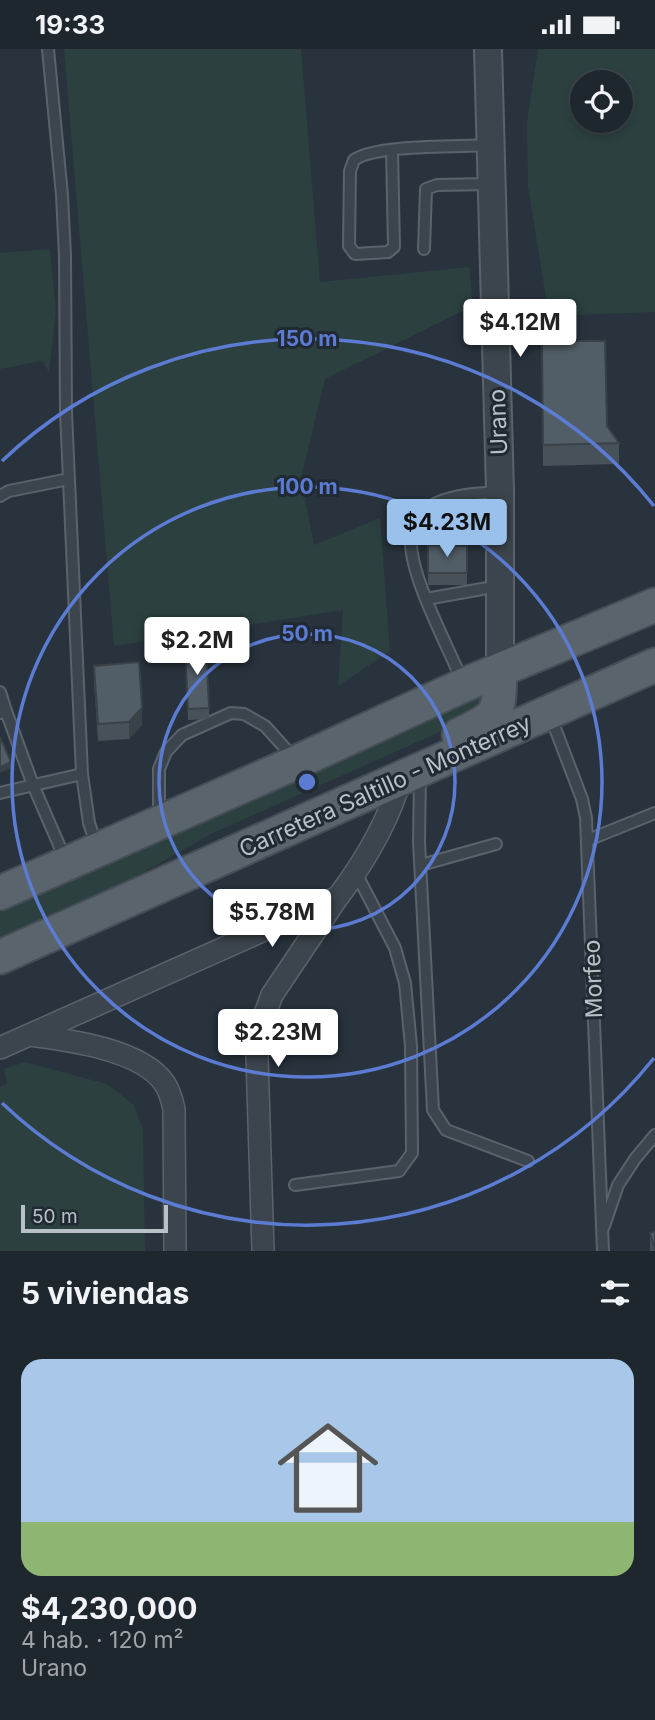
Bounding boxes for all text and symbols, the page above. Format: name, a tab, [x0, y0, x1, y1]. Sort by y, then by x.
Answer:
text: 19:33	[35, 9, 105, 40]
map controls	[570, 70, 633, 133]
button: locate	[570, 70, 633, 133]
pin: $4.12M	[463, 299, 577, 359]
text: $4.12M	[479, 308, 561, 336]
text: 150 m	[277, 326, 337, 351]
street label: Urano	[483, 388, 513, 456]
text: 100 m	[276, 474, 338, 499]
pin: $4.23M	[390, 499, 504, 559]
text: $4.23M	[403, 508, 491, 536]
pin: $2.2M	[148, 617, 246, 677]
text: 50 m	[281, 621, 333, 646]
text: $2.2M	[160, 626, 234, 654]
street label: Carretera Saltillo - Monterrey	[235, 709, 535, 863]
centre of rings	[295, 770, 319, 794]
pin: $5.78M	[215, 890, 329, 949]
text: $5.78M	[229, 898, 315, 926]
street label: Morfeo	[578, 939, 608, 1019]
pin: $2.23M	[221, 1009, 335, 1069]
text: $2.23M	[234, 1018, 322, 1046]
scale bar	[21, 1202, 168, 1234]
text: 50 m	[32, 1205, 78, 1228]
icon: filters	[596, 1274, 634, 1312]
text: 5 viviendas	[21, 1275, 189, 1311]
icon: home	[265, 1405, 391, 1531]
text: $4,230,000	[21, 1590, 197, 1626]
text: 4 hab. · 120 m²	[21, 1626, 184, 1654]
text: Urano	[21, 1654, 87, 1682]

